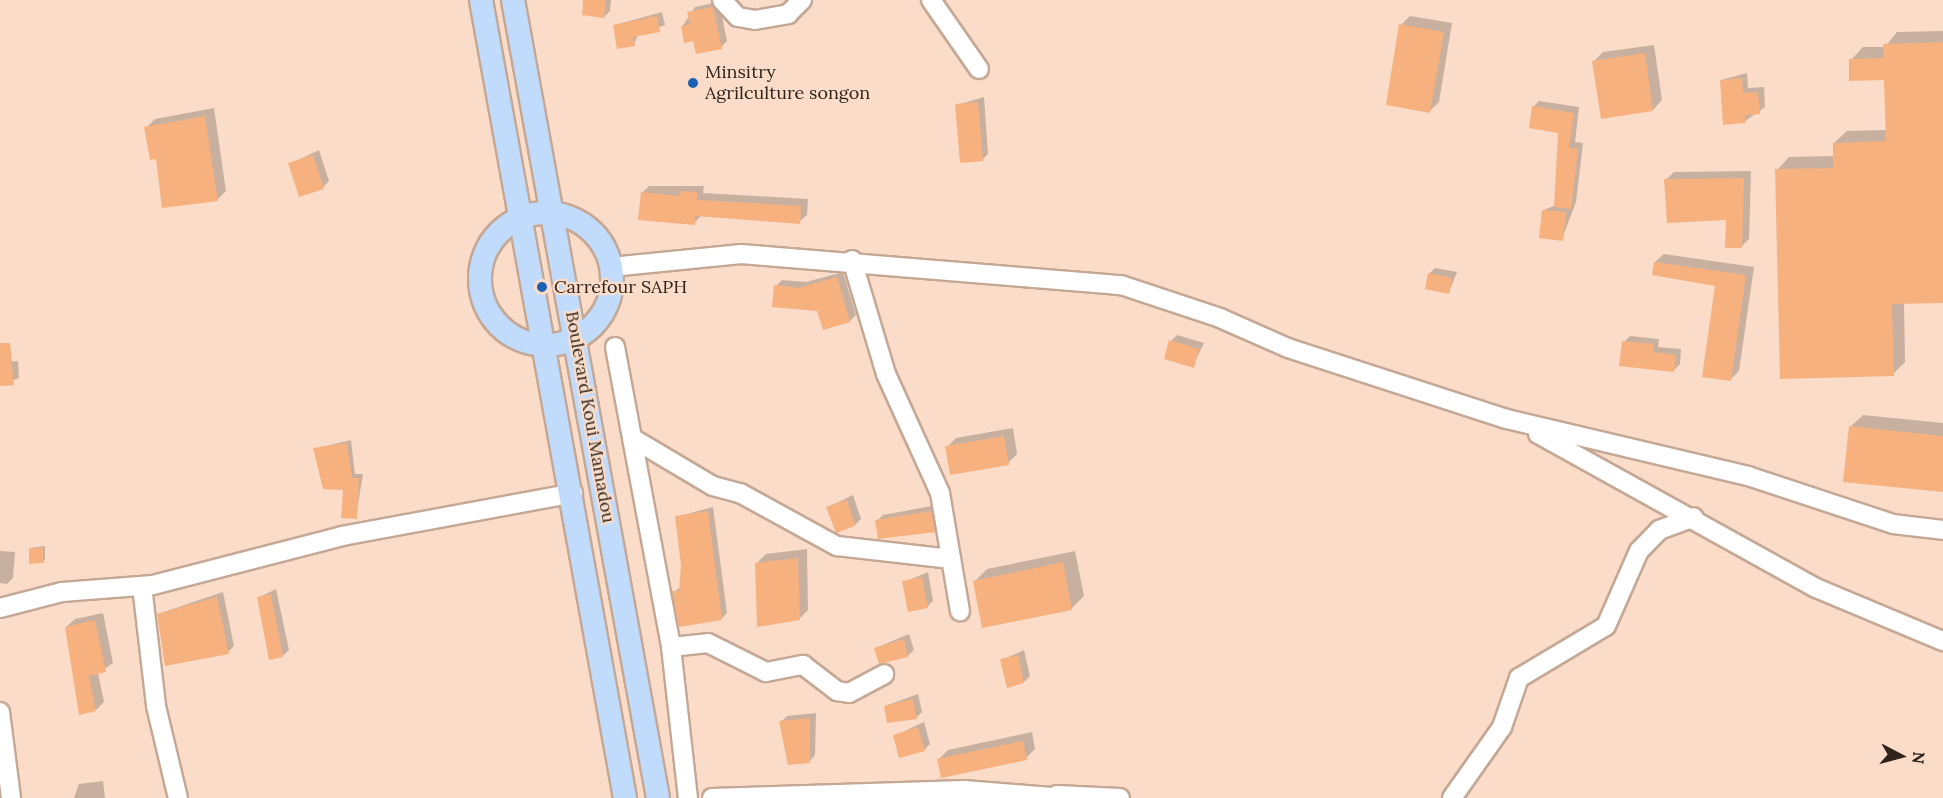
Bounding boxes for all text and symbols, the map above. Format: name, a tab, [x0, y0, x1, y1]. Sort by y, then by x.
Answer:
place label: Minsitry Agrilculture songon	[705, 62, 870, 104]
marker: Minsitry Agrilculture songon	[686, 76, 700, 90]
place label: Carrefour SAPH	[554, 276, 687, 298]
marker: Carrefour SAPH	[535, 280, 549, 294]
street label: Boulevard Koui Mamadou	[561, 309, 619, 525]
north arrow	[1871, 726, 1931, 786]
text: N	[1908, 751, 1929, 765]

